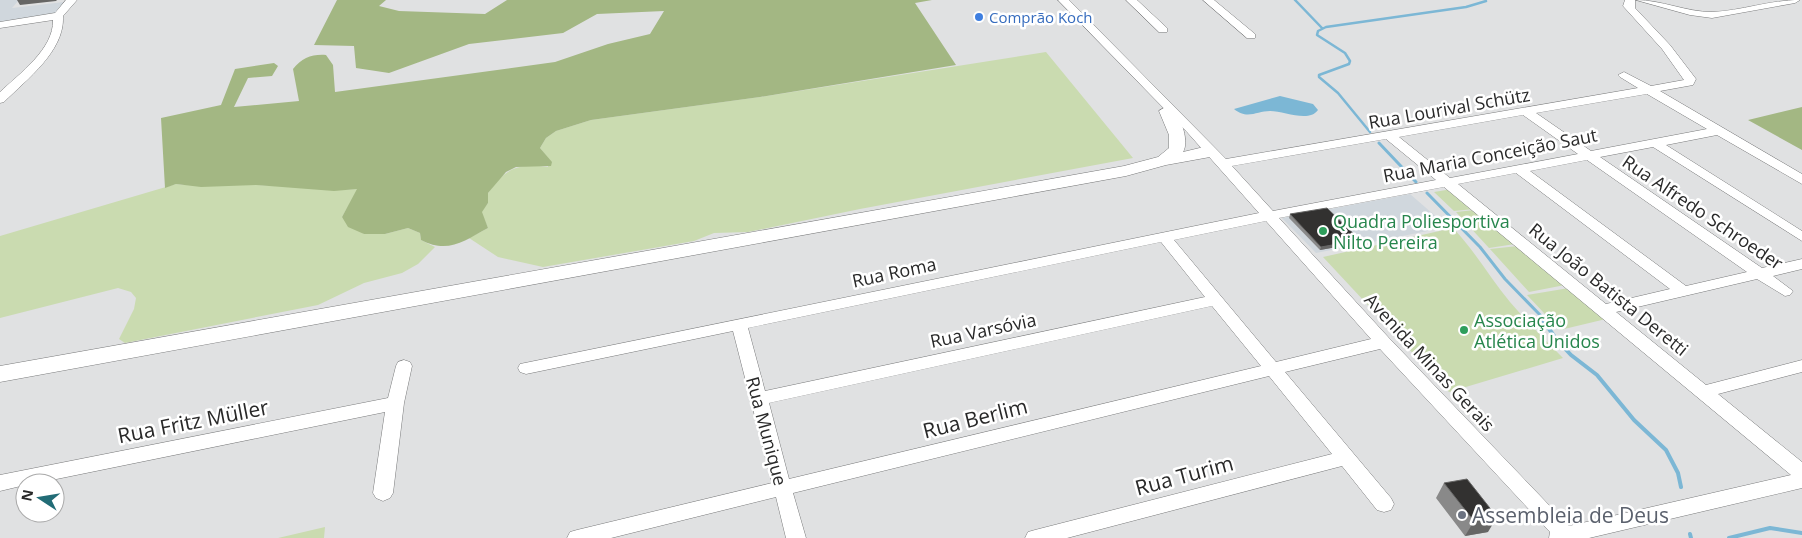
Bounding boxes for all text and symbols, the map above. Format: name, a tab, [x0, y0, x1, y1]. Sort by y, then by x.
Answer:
place label: Comprão Koch	[989, 7, 1093, 27]
marker: Comprão Koch	[973, 11, 985, 23]
street label: Rua Lourival Schütz	[1366, 82, 1532, 134]
street label: Rua Maria Conceição Saut	[1381, 122, 1599, 188]
street label: Rua Alfredo Schroeder	[1618, 149, 1789, 275]
place label: Quadra Poliesportiva Nilto Pereira	[1333, 209, 1510, 254]
street label: Rua João Batista Deretti	[1524, 217, 1694, 361]
marker: Quadra Poliesportiva Nilto Pereira	[1317, 225, 1329, 237]
street label: Rua Roma	[850, 251, 938, 293]
street label: Avenida Minas Gerais	[1360, 288, 1500, 436]
street label: Rua Varsóvia	[928, 307, 1038, 353]
place label: Associação Atlética Unidos	[1474, 308, 1600, 353]
marker: Associação Atlética Unidos	[1458, 324, 1470, 336]
street label: Rua Munique	[741, 374, 793, 488]
street label: Rua Berlim	[920, 391, 1030, 445]
street label: Rua Fritz Müller	[115, 393, 271, 449]
street label: Rua Turim	[1132, 448, 1236, 502]
north arrow	[15, 473, 65, 523]
text: N	[16, 488, 37, 503]
place label: Assembleia de Deus	[1472, 501, 1669, 529]
marker: Assembleia de Deus	[1456, 509, 1468, 521]

